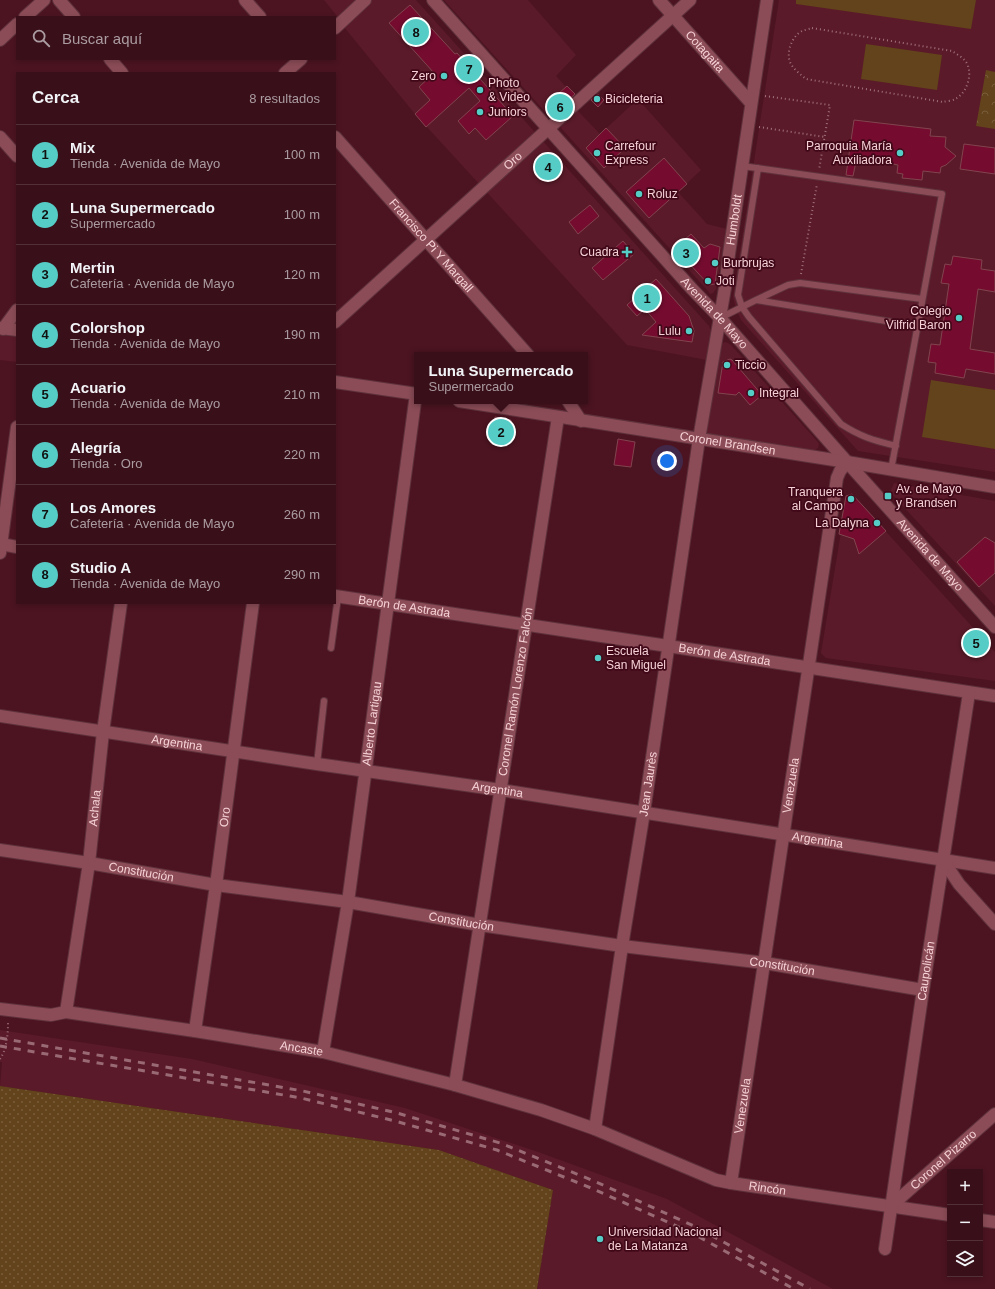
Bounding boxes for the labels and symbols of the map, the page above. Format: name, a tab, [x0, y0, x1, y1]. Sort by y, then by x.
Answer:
pin: 8	[403, 17, 429, 47]
street label: Cotagaita	[683, 28, 728, 76]
pin: 7	[456, 54, 482, 84]
place label: Zero	[411, 69, 436, 83]
marker: Zero	[439, 71, 449, 81]
place label: Photo & Video	[488, 76, 530, 104]
marker: Photo & Video	[475, 85, 485, 95]
pin: 6	[547, 92, 573, 122]
place label: Bicicleteria	[605, 92, 663, 106]
marker: Bicicleteria	[592, 94, 602, 104]
place label: Juniors	[488, 105, 527, 119]
marker: Juniors	[475, 107, 485, 117]
place label: Carrefour Express	[605, 139, 656, 167]
place label: Parroquia María Auxiliadora	[806, 139, 892, 167]
marker: Carrefour Express	[592, 148, 602, 158]
marker: Parroquia María Auxiliadora	[895, 148, 905, 158]
street label: Oro	[501, 149, 525, 173]
pin: 4	[535, 152, 561, 182]
place label: Roluz	[647, 187, 678, 201]
marker: Roluz	[634, 189, 644, 199]
street label: Humboldt	[723, 193, 745, 246]
street label: Francisco Pi Y Margall	[386, 196, 476, 295]
pin: 3	[673, 238, 699, 268]
place label: Cuadra	[580, 245, 619, 259]
marker: Cuadra	[622, 247, 632, 257]
place label: Burbrujas	[723, 256, 774, 270]
marker: Burbrujas	[710, 258, 720, 268]
street label: Avenida de Mayo	[678, 274, 751, 352]
place label: Joti	[716, 274, 735, 288]
marker: Joti	[703, 276, 713, 286]
pin: 1	[634, 283, 660, 313]
place label: Colegio Vilfrid Baron	[886, 304, 951, 332]
marker: Colegio Vilfrid Baron	[954, 313, 964, 323]
place label: Lulu	[658, 324, 681, 338]
marker: Lulu	[684, 326, 694, 336]
place label: Ticcio	[735, 358, 766, 372]
marker: Ticcio	[722, 360, 732, 370]
place label: Integral	[759, 386, 799, 400]
marker: Integral	[746, 388, 756, 398]
pin: 2	[488, 417, 514, 447]
street label: Coronel Brandsen	[679, 429, 777, 458]
your location	[657, 451, 677, 471]
place label: Av. de Mayo y Brandsen	[896, 482, 962, 510]
place label: Tranquera al Campo	[788, 485, 843, 513]
marker: Av. de Mayo y Brandsen	[883, 491, 893, 501]
marker: Tranquera al Campo	[846, 494, 856, 504]
place label: La Dalyna	[815, 516, 869, 530]
street label: Avenida de Mayo	[894, 516, 967, 594]
marker: La Dalyna	[872, 518, 882, 528]
street label: Berón de Astrada	[357, 593, 452, 620]
street label: Coronel Ramón Lorenzo Falcón	[496, 606, 536, 777]
pin: 5	[963, 628, 989, 658]
street label: Berón de Astrada	[678, 641, 772, 669]
place label: Escuela San Miguel	[606, 644, 666, 672]
marker: Escuela San Miguel	[593, 653, 603, 663]
street label: Alberto Lartigau	[359, 681, 384, 767]
street label: Argentina	[150, 732, 204, 754]
street label: Jean Jaurès	[636, 751, 660, 818]
street label: Venezuela	[780, 756, 802, 814]
street label: Argentina	[471, 779, 524, 800]
street label: Achala	[86, 789, 104, 827]
street label: Oro	[217, 806, 233, 828]
street label: Argentina	[791, 829, 844, 851]
street label: Constitución	[107, 860, 175, 885]
street label: Constitución	[428, 909, 495, 934]
street label: Caupolicán	[915, 940, 937, 1002]
street label: Constitución	[749, 954, 816, 978]
street label: Ancaste	[279, 1038, 324, 1059]
street label: Venezuela	[732, 1077, 754, 1135]
street label: Coronel Pizarro	[908, 1127, 980, 1193]
street label: Rincón	[748, 1179, 787, 1198]
place label: Universidad Nacional de La Matanza	[608, 1225, 721, 1253]
marker: Universidad Nacional de La Matanza	[595, 1234, 605, 1244]

